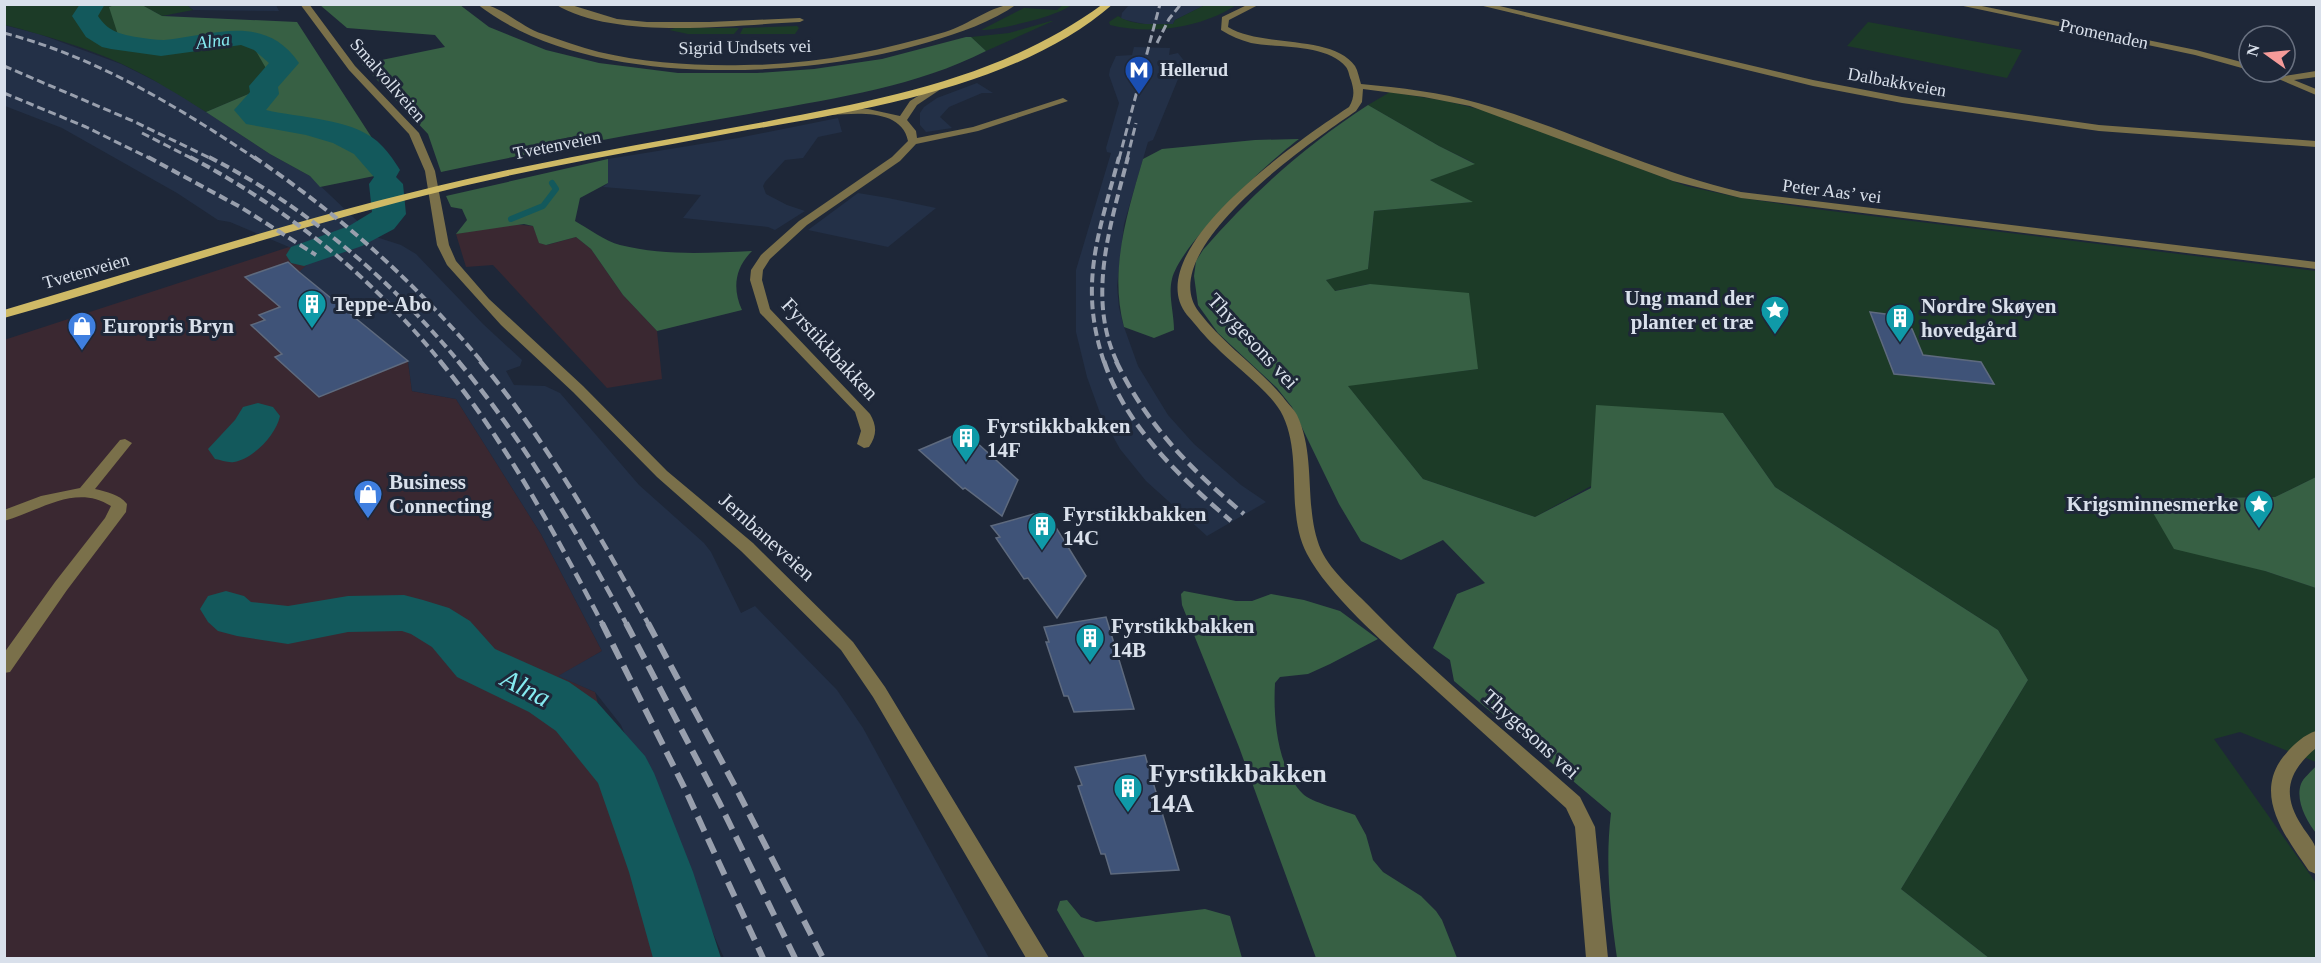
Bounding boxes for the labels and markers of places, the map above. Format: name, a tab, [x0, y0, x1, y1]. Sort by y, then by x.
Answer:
metro station icon: Hellerud	[1123, 54, 1155, 96]
place label: Hellerud	[1160, 60, 1228, 80]
place label: Ung mand der planter et træ	[1624, 286, 1754, 334]
building icon: Teppe-Abo	[296, 288, 328, 330]
place label: Teppe-Abo	[333, 292, 431, 316]
place icon: Ung mand der planter et træ	[1759, 294, 1791, 336]
place label: Nordre Skøyen hovedgård	[1921, 294, 2057, 342]
building icon: Nordre Skøyen hovedgård	[1884, 302, 1916, 344]
shop icon: Europris Bryn	[66, 310, 98, 352]
place label: Europris Bryn	[103, 314, 234, 338]
place label: Fyrstikkbakken 14F	[987, 414, 1131, 462]
building icon: Fyrstikkbakken 14F	[950, 422, 982, 464]
place label: Business Connecting	[389, 470, 492, 518]
shop icon: Business Connecting	[352, 478, 384, 520]
place icon: Krigsminnesmerke	[2243, 488, 2275, 530]
place label: Krigsminnesmerke	[2067, 492, 2238, 516]
place label: Fyrstikkbakken 14C	[1063, 502, 1207, 550]
building icon: Fyrstikkbakken 14C	[1026, 510, 1058, 552]
place label: Fyrstikkbakken 14B	[1111, 614, 1255, 662]
building icon: Fyrstikkbakken 14B	[1074, 622, 1106, 664]
place label: Fyrstikkbakken 14A	[1149, 759, 1327, 818]
building icon: Fyrstikkbakken 14A	[1112, 772, 1144, 814]

